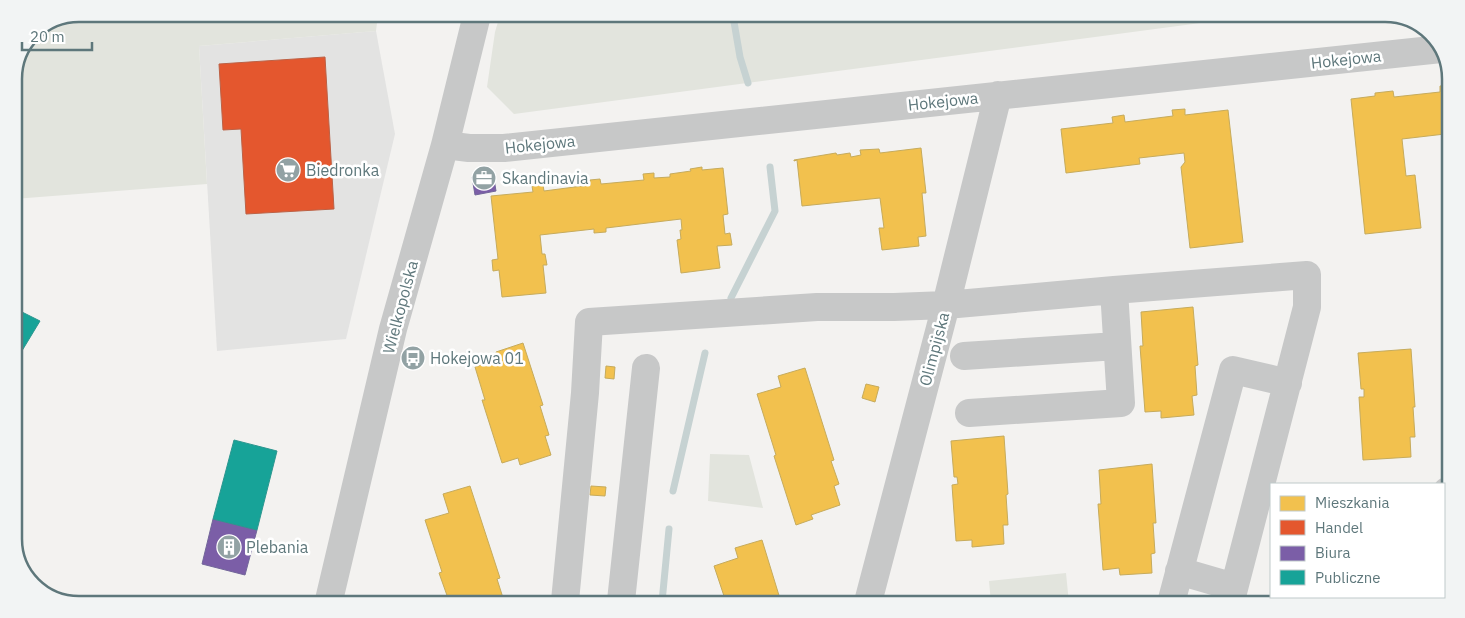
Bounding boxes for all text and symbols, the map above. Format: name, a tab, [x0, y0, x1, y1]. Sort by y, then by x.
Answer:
scale bar	[22, 20, 92, 52]
text: 20 m	[30, 27, 65, 46]
street label: Hokejowa	[1310, 45, 1383, 73]
street label: Hokejowa	[907, 87, 980, 115]
street label: Hokejowa	[504, 130, 577, 158]
supermarket icon: Biedronka	[275, 157, 301, 183]
place label: Biedronka	[306, 160, 380, 180]
office icon: Skandinavia	[471, 165, 497, 191]
place label: Skandinavia	[502, 168, 589, 188]
street label: Wielkopolska	[378, 258, 422, 356]
street label: Olimpijska	[915, 309, 954, 388]
bus stop icon: Hokejowa 01	[400, 345, 426, 371]
place label: Hokejowa 01	[430, 348, 524, 368]
legend	[1270, 483, 1445, 598]
text: Mieszkania	[1315, 493, 1389, 512]
text: Handel	[1315, 518, 1363, 537]
building icon: Plebania	[216, 534, 242, 560]
place label: Plebania	[246, 537, 309, 557]
text: Biura	[1315, 543, 1351, 562]
text: Publiczne	[1315, 568, 1380, 587]

